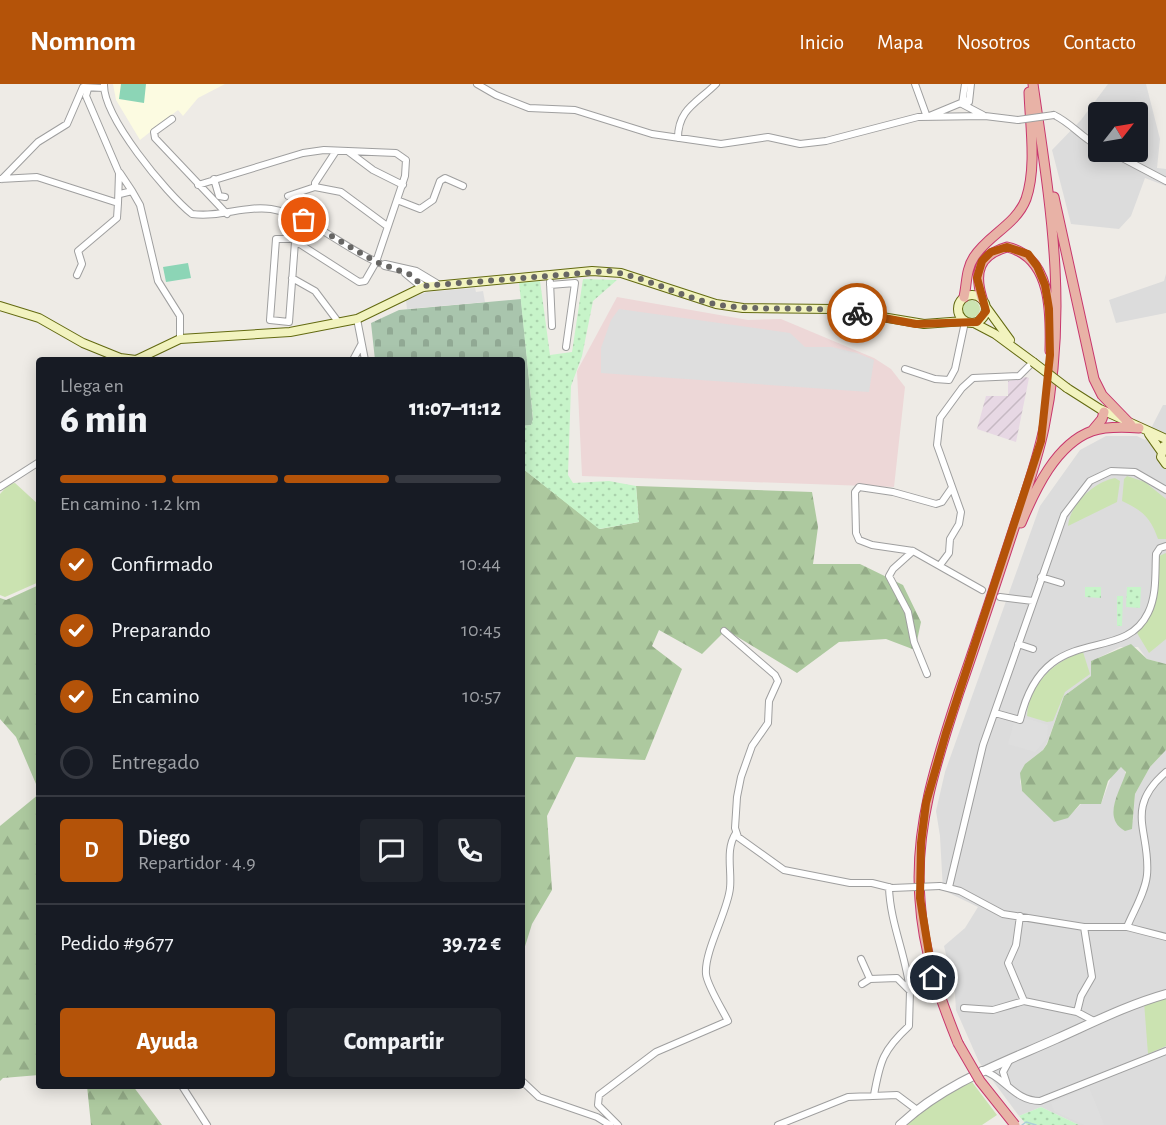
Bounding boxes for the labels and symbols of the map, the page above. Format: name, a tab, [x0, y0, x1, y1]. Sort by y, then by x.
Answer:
north arrow	[1088, 102, 1148, 162]
pin	[278, 194, 329, 245]
courier	[827, 283, 887, 343]
pin	[907, 952, 958, 1003]

